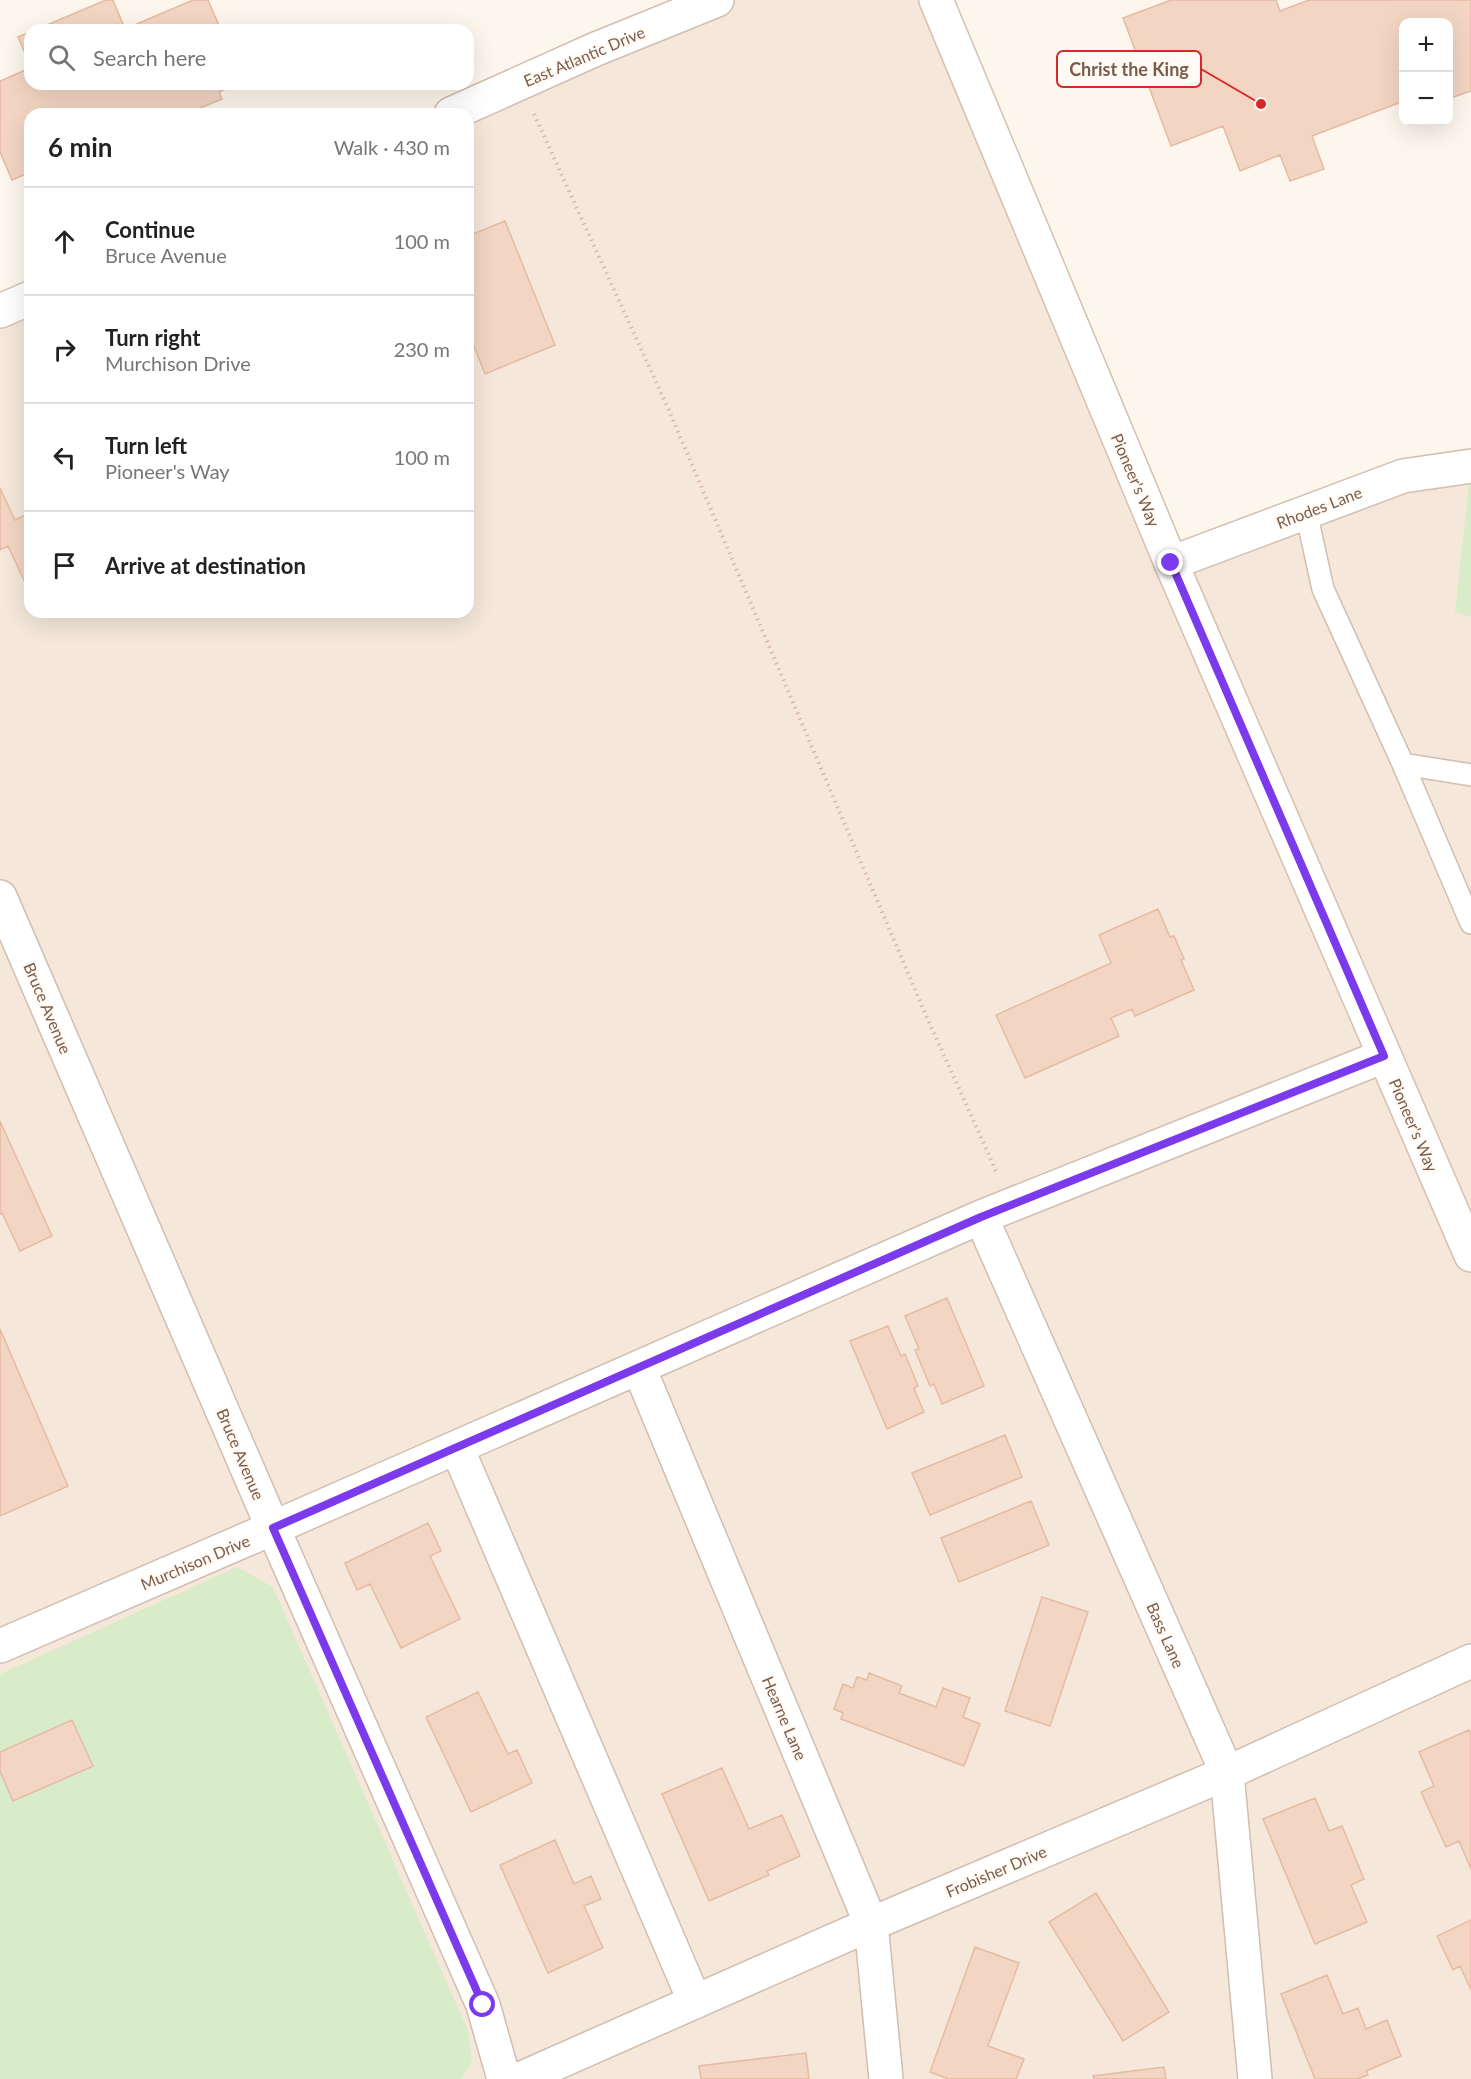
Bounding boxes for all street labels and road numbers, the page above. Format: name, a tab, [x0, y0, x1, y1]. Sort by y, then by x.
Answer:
street label: East Atlantic Drive	[521, 22, 647, 90]
street label: Pioneer's Way	[1108, 430, 1165, 530]
street label: Rhodes Lane	[1274, 482, 1364, 532]
street label: Bruce Avenue	[20, 959, 76, 1057]
street label: Pioneer's Way	[1386, 1075, 1443, 1175]
street label: Bruce Avenue	[213, 1405, 269, 1503]
street label: Murchison Drive	[138, 1530, 252, 1594]
street label: Bass Lane	[1143, 1599, 1189, 1671]
street label: Hearne Lane	[759, 1673, 811, 1763]
street label: Frobisher Drive	[943, 1841, 1049, 1901]

